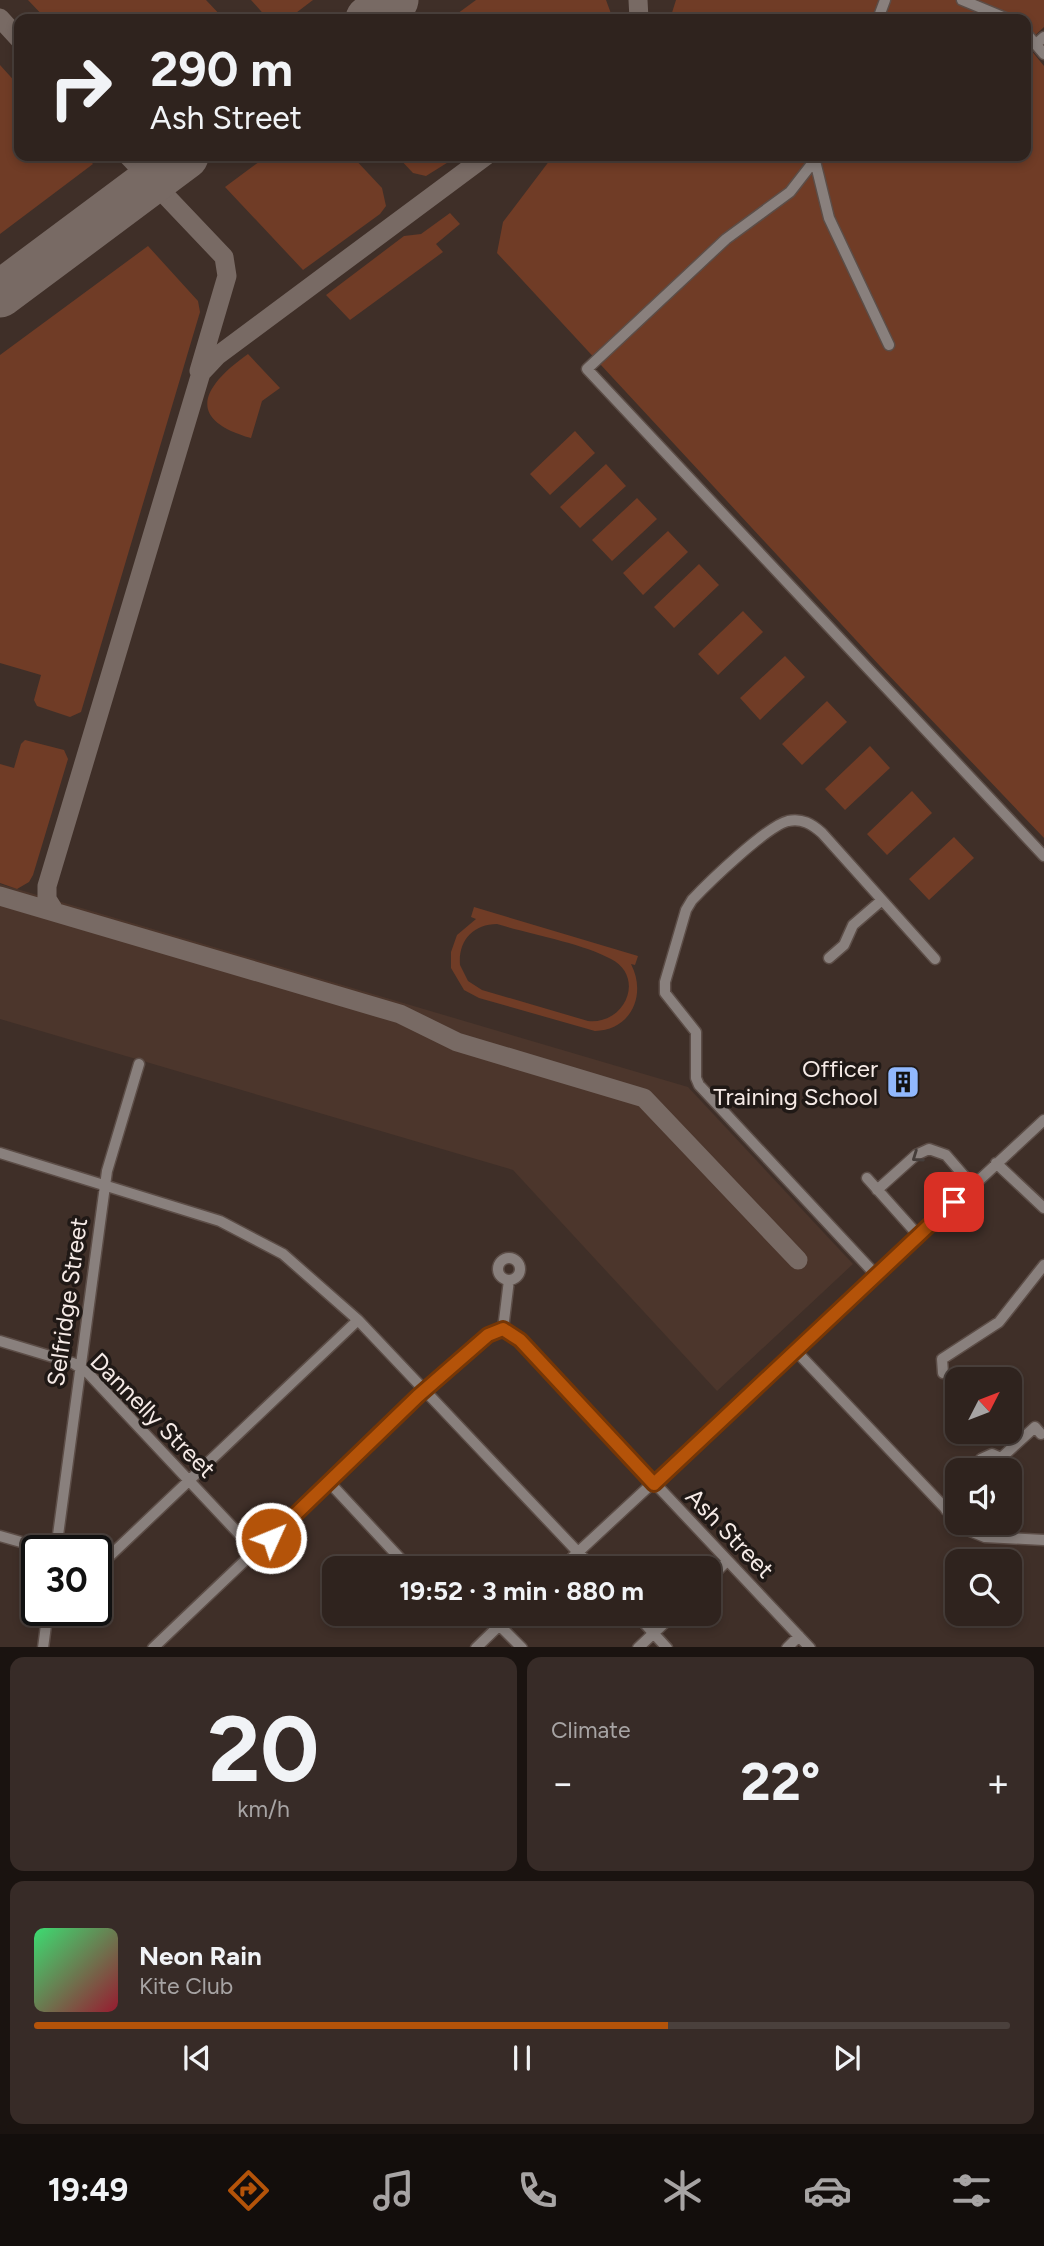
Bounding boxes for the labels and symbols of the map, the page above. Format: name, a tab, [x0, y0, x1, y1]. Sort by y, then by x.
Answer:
place label: Officer Training School	[713, 1054, 878, 1111]
building icon: Officer Training School	[884, 1063, 922, 1101]
one-way arrow	[912, 1149, 924, 1161]
pin	[924, 1172, 984, 1232]
street label: Selfridge Street	[41, 1216, 93, 1388]
street label: Dannelly Street	[84, 1346, 222, 1484]
north arrow	[945, 1367, 1022, 1444]
street label: Ash Street	[680, 1482, 780, 1584]
position arrow	[234, 1501, 308, 1575]
speed limit sign: 30	[21, 1535, 112, 1626]

